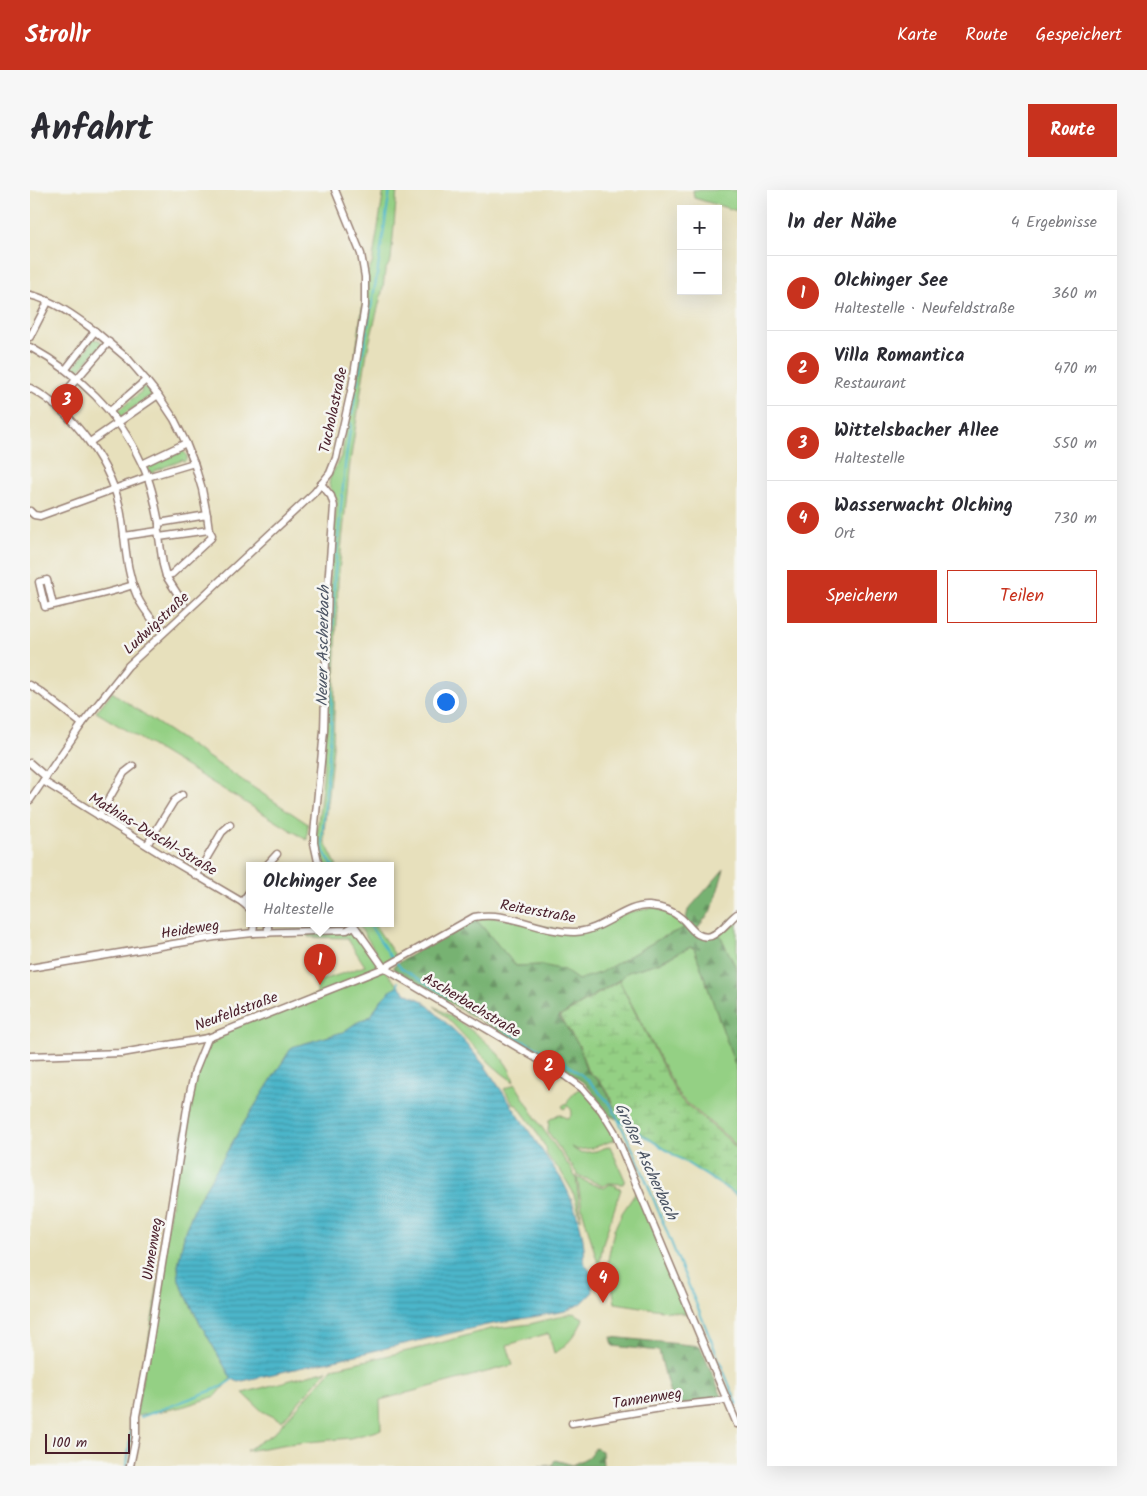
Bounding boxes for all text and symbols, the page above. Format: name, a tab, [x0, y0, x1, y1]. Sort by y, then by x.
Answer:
text: Strollr	[25, 16, 90, 55]
text: Karte	[897, 21, 937, 50]
text: Route	[965, 21, 1008, 50]
text: Gespeichert	[1036, 21, 1122, 50]
text: Anfahrt	[30, 102, 153, 158]
button: Route	[1028, 104, 1117, 157]
map controls	[677, 205, 722, 295]
button: +	[677, 205, 722, 250]
text: In der Nähe	[787, 206, 897, 239]
text: 4 Ergebnisse	[1011, 210, 1097, 235]
button: −	[677, 250, 722, 295]
text: Olchinger See	[834, 266, 948, 296]
text: 1	[801, 281, 805, 306]
text: 360 m	[1052, 281, 1097, 306]
text: Haltestelle · Neufeldstraße	[834, 296, 1015, 321]
text: Villa Romantica	[834, 341, 965, 371]
text: 2	[798, 356, 808, 381]
text: 470 m	[1054, 356, 1097, 381]
street label: Tucholastraße	[313, 365, 355, 455]
text: Restaurant	[834, 371, 906, 396]
pin: 3	[51, 384, 83, 425]
text: Wittelsbacher Allee	[834, 416, 999, 446]
text: 3	[799, 431, 807, 456]
text: 550 m	[1053, 431, 1097, 456]
text: Haltestelle	[834, 446, 905, 471]
text: Wasserwacht Olching	[834, 491, 1013, 521]
text: 4	[799, 506, 807, 531]
text: 730 m	[1053, 506, 1097, 531]
text: Ort	[834, 521, 855, 546]
button: Speichern	[787, 570, 937, 623]
button: Teilen	[947, 570, 1097, 623]
water label: Neuer Ascherbach	[310, 584, 337, 707]
street label: Ludwigstraße	[118, 586, 196, 661]
your location	[433, 689, 459, 715]
street label: Mathias-Duschl-Straße	[84, 787, 222, 883]
popup	[246, 862, 394, 927]
text: Olchinger See	[263, 867, 377, 897]
street label: Reiterstraße	[498, 894, 578, 930]
text: Haltestelle	[263, 897, 334, 922]
street label: Heideweg	[159, 914, 221, 946]
pin: 1	[304, 944, 336, 985]
street label: Ascherbachstraße	[418, 967, 526, 1045]
street label: Neufeldstraße	[191, 986, 282, 1038]
pin: 2	[533, 1050, 565, 1091]
water label: Großer Ascherbach	[607, 1099, 684, 1226]
street label: Ulmenweg	[136, 1216, 170, 1282]
pin: 4	[587, 1262, 619, 1303]
street label: Tannenweg	[611, 1382, 683, 1416]
scale bar	[45, 1431, 130, 1454]
text: 100 m	[52, 1432, 87, 1454]

